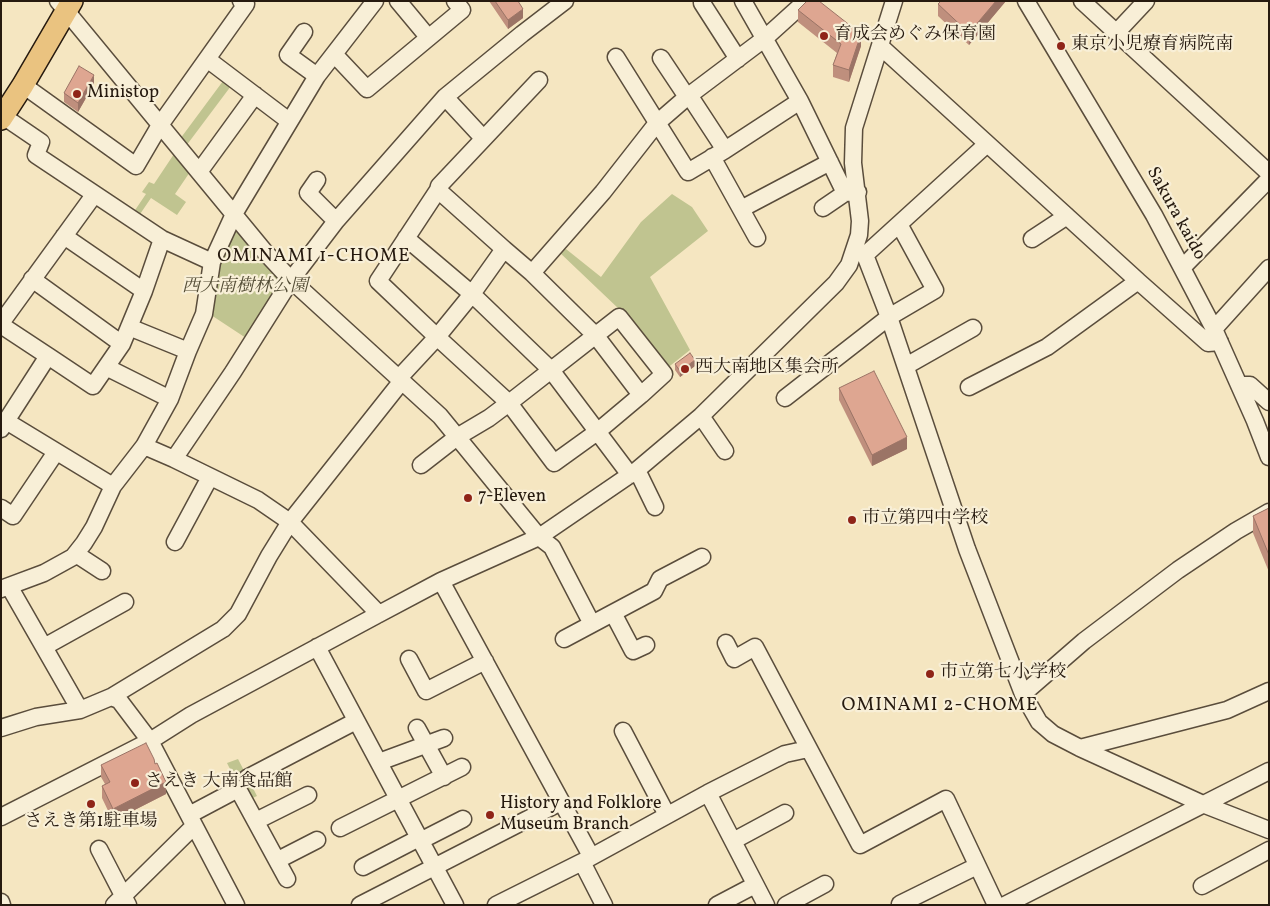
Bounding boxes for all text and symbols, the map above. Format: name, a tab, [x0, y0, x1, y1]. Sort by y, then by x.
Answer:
place label: 育成会めぐみ保育園	[834, 25, 996, 47]
marker: 育成会めぐみ保育園	[818, 30, 830, 42]
place label: 東京小児療育病院南	[1071, 35, 1233, 57]
marker: 東京小児療育病院南	[1055, 40, 1067, 52]
place label: Ministop	[87, 83, 159, 105]
marker: Ministop	[71, 88, 83, 100]
street label: Sakura kaido	[1141, 164, 1209, 264]
district label: OMINAMI 1-CHOME	[215, 247, 413, 269]
park label: 西大南樹林公園	[182, 277, 308, 299]
place label: 西大南地区集会所	[695, 358, 839, 380]
marker: 西大南地区集会所	[679, 363, 691, 375]
place label: 7-Eleven	[478, 487, 546, 509]
marker: 7-Eleven	[462, 492, 474, 504]
place label: 市立第四中学校	[862, 509, 988, 531]
marker: 市立第四中学校	[846, 514, 858, 526]
place label: 市立第七小学校	[940, 663, 1066, 685]
marker: 市立第七小学校	[924, 668, 936, 680]
district label: OMINAMI 2-CHOME	[840, 696, 1040, 718]
place label: さえき 大南食品館	[145, 772, 293, 794]
marker: さえき 大南食品館	[129, 777, 141, 789]
place label: History and Folklore Museum Branch	[500, 794, 662, 836]
marker: さえき第1駐車場	[85, 798, 97, 810]
marker: History and Folklore Museum Branch	[484, 809, 496, 821]
place label: さえき第1駐車場	[25, 812, 157, 834]

